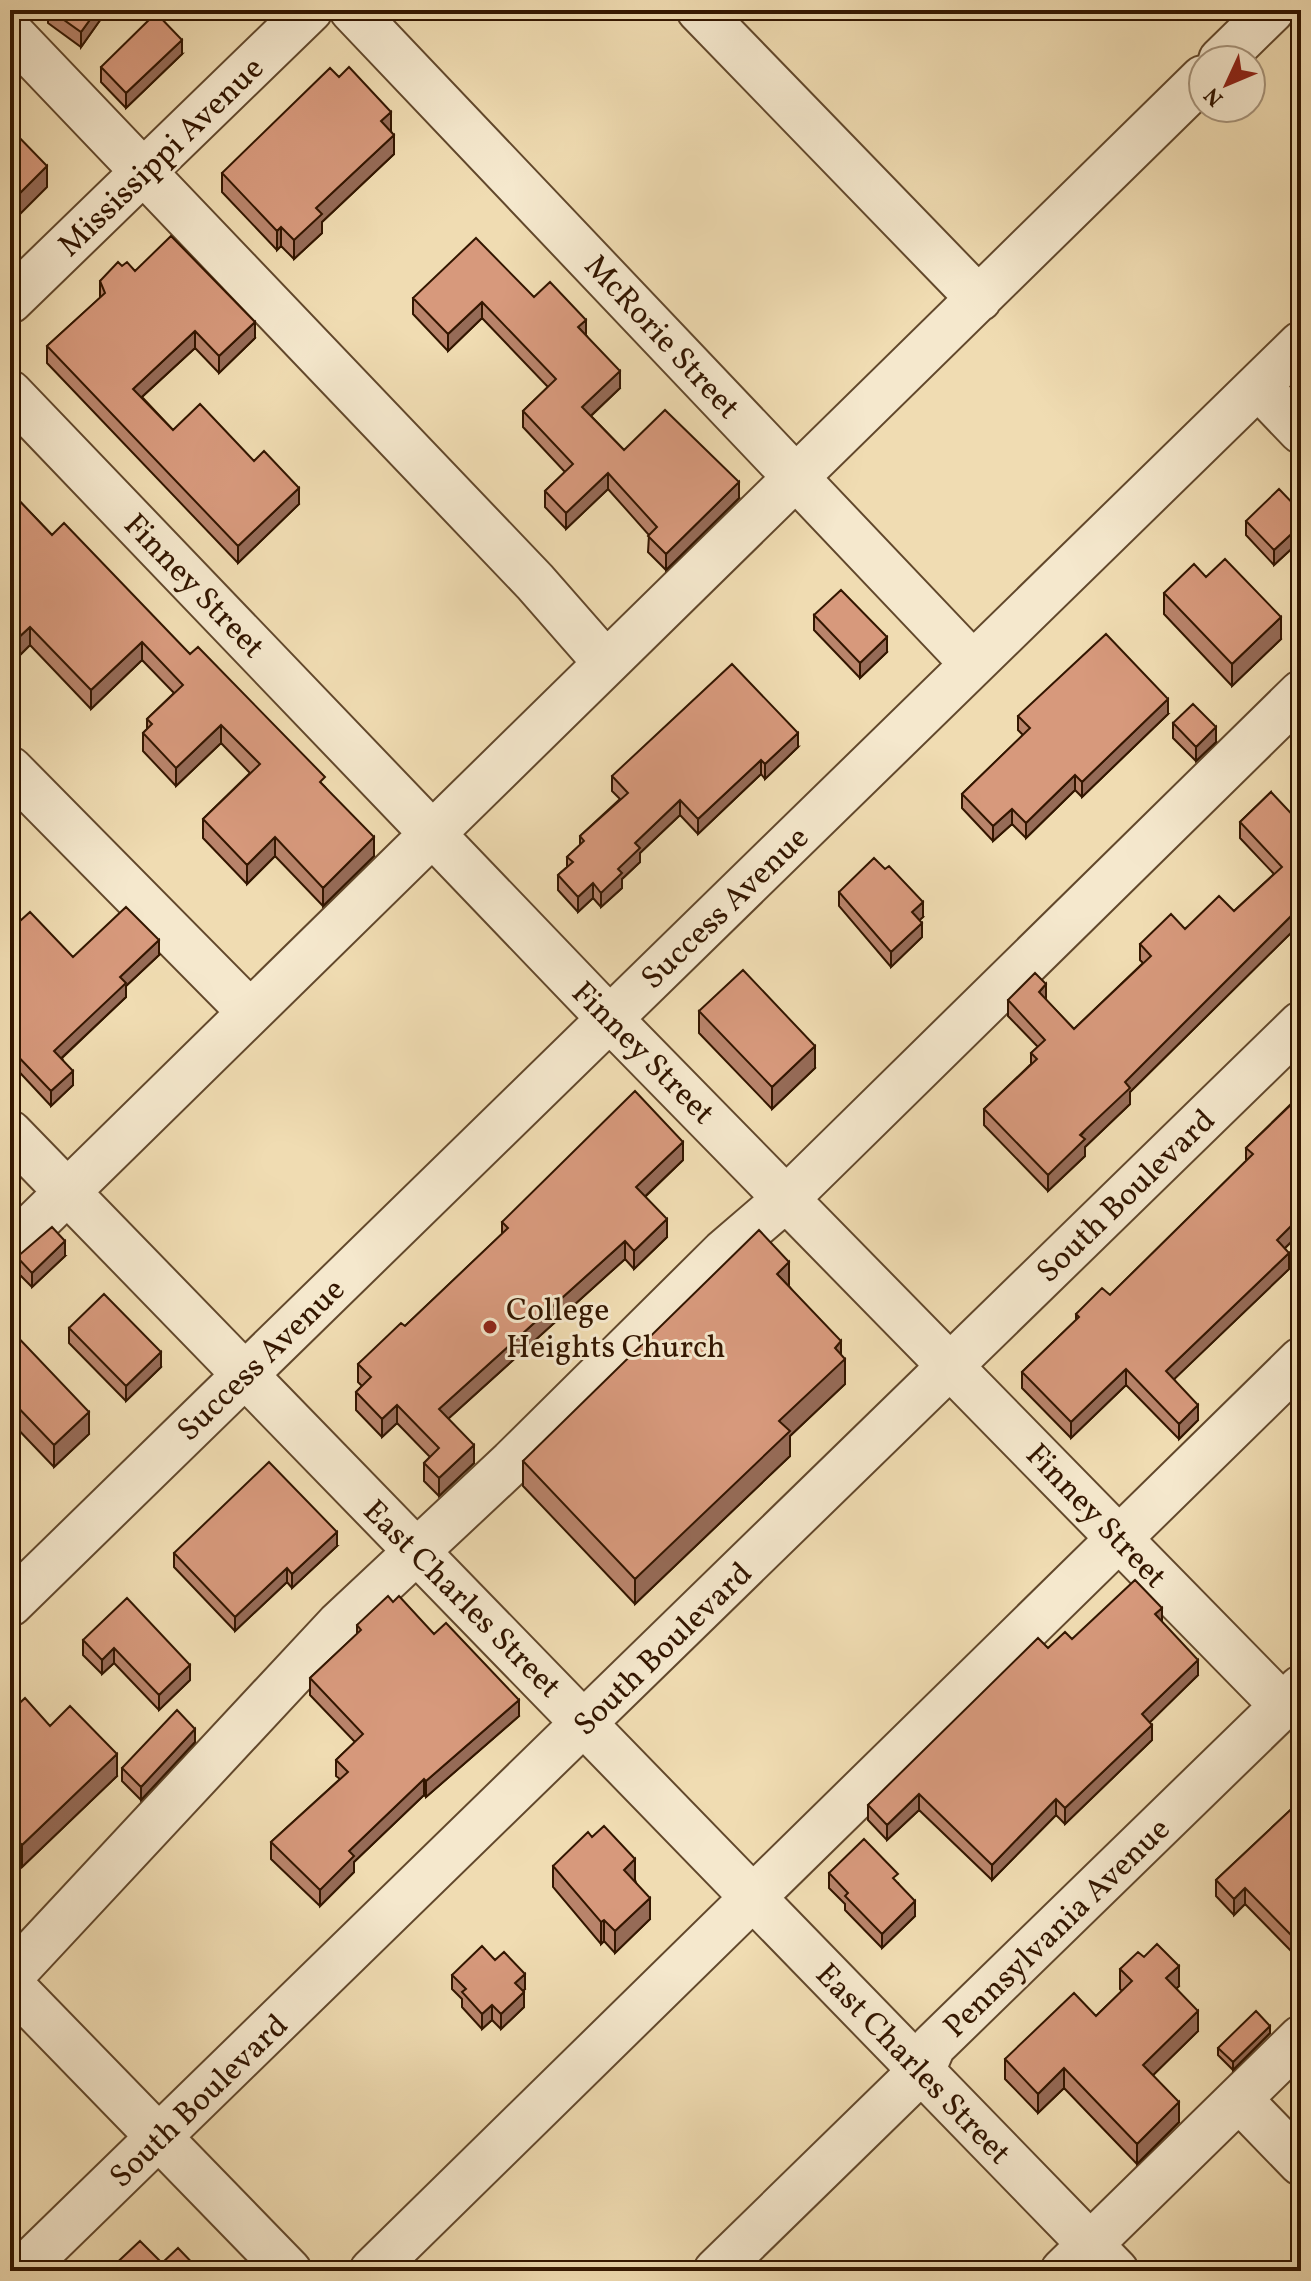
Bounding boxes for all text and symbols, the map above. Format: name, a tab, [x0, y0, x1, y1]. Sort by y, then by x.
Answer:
north arrow	[1187, 44, 1267, 124]
street label: Mississippi Avenue	[49, 48, 275, 268]
text: N	[1198, 80, 1231, 113]
street label: McRorie Street	[573, 246, 749, 430]
street label: Finney Street	[112, 505, 273, 669]
street label: Success Avenue	[632, 818, 820, 1001]
street label: Finney Street	[560, 973, 723, 1136]
street label: South Boulevard	[1028, 1100, 1226, 1294]
street label: Success Avenue	[168, 1270, 356, 1453]
place label: College Heights Church	[506, 1290, 726, 1371]
marker: College Heights Church	[481, 1318, 499, 1336]
street label: Finney Street	[1014, 1435, 1175, 1599]
street label: East Charles Street	[352, 1491, 570, 1709]
street label: South Boulevard	[565, 1553, 763, 1747]
street label: Pennsylvania Avenue	[935, 1809, 1181, 2049]
street label: East Charles Street	[804, 1955, 1020, 2176]
street label: South Boulevard	[101, 2005, 299, 2199]

